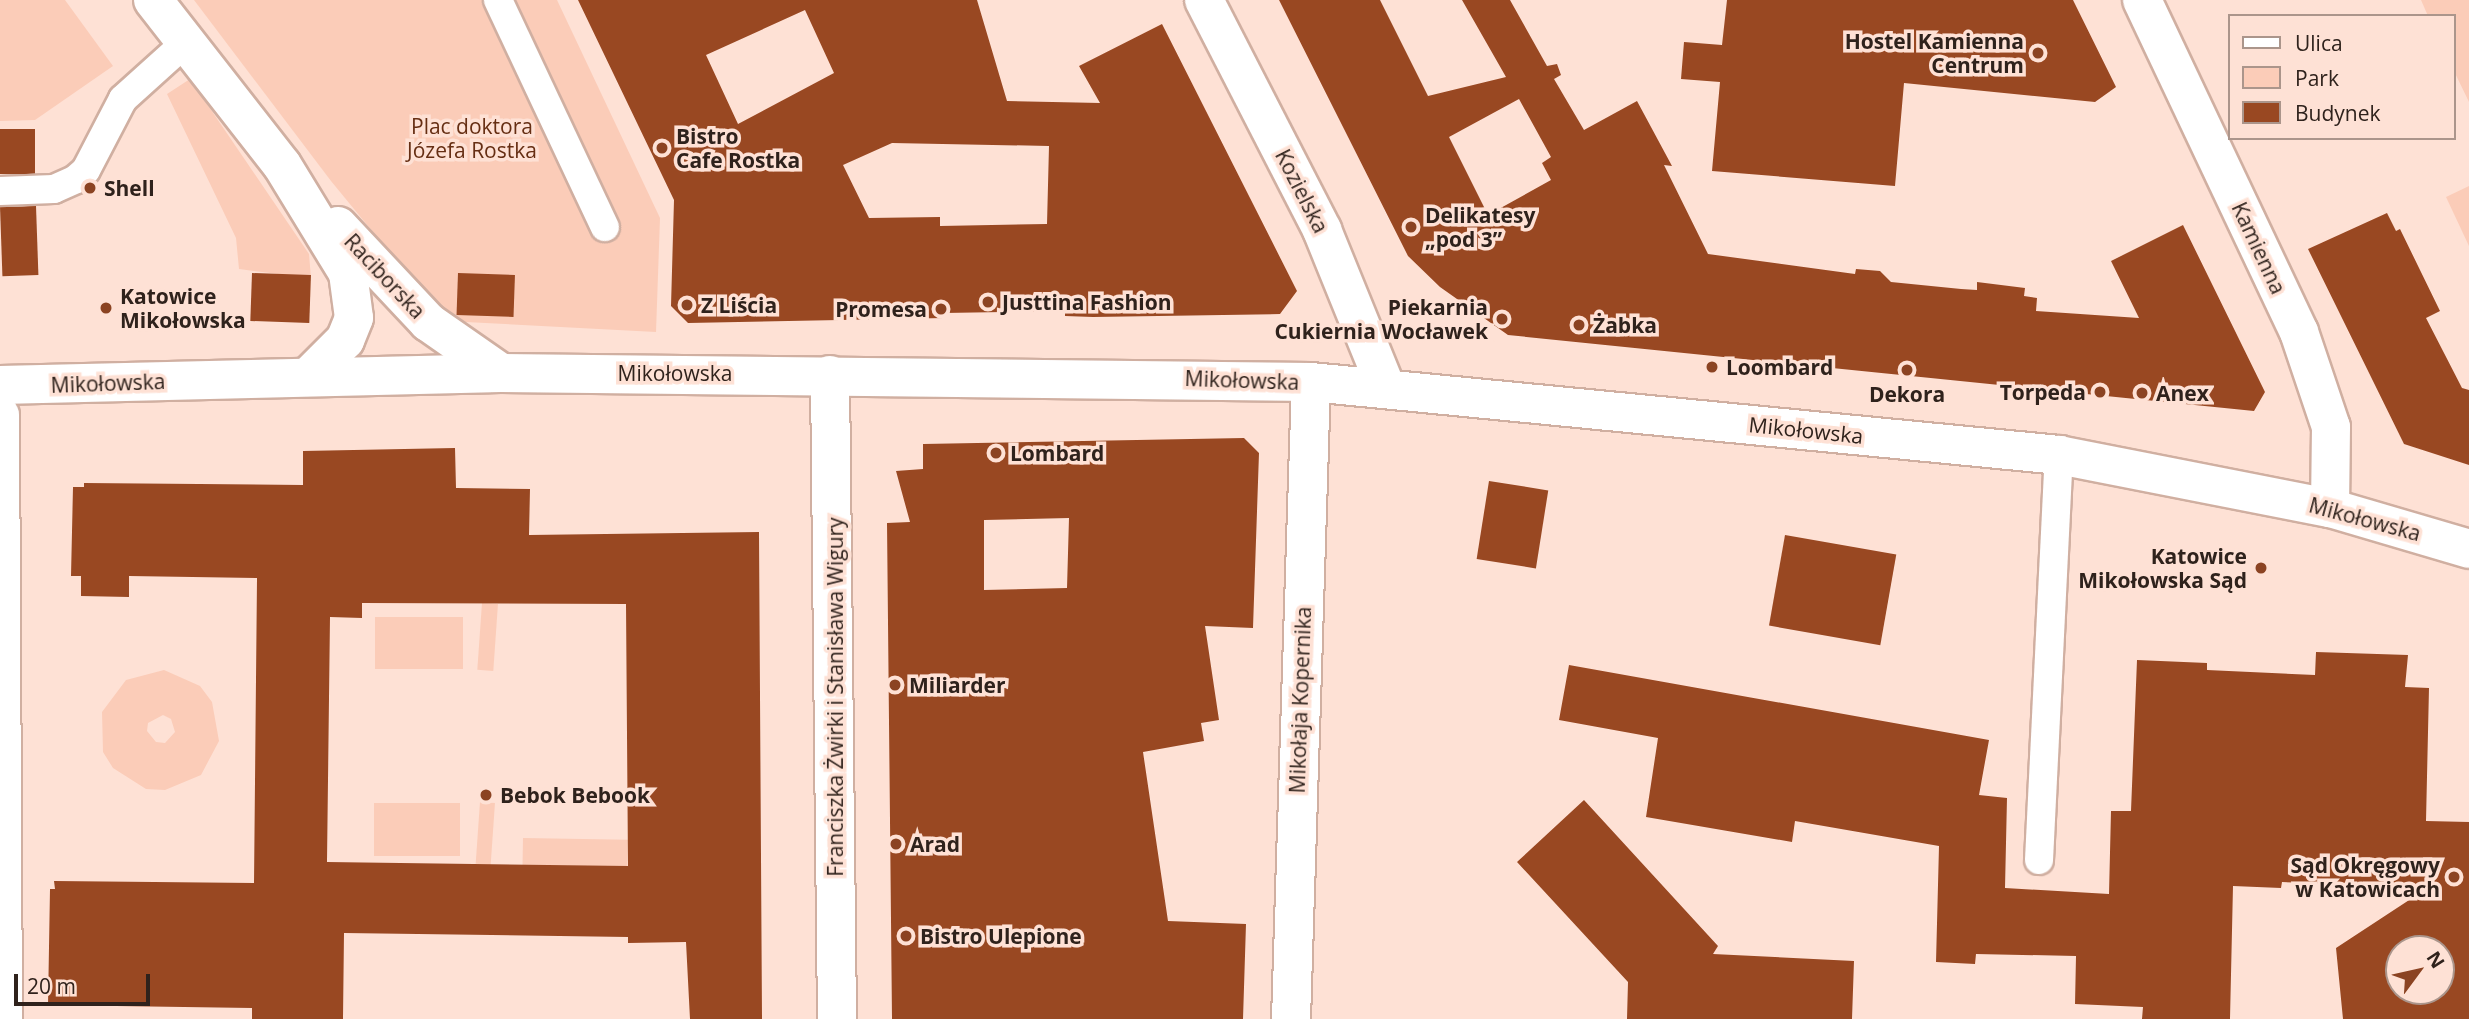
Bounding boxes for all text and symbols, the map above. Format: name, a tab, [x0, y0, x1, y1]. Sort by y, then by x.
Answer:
legend	[2228, 14, 2455, 140]
place label: Hostel Kamienna Centrum	[1845, 28, 2024, 78]
text: Ulica	[2295, 29, 2343, 57]
marker: Hostel Kamienna Centrum	[2030, 45, 2046, 61]
text: Park	[2295, 64, 2339, 92]
text: Budynek	[2295, 99, 2381, 127]
park label: Plac doktora Józefa Rostka	[407, 113, 537, 163]
place label: Bistro Cafe Rostka	[676, 123, 800, 173]
marker: Bistro Cafe Rostka	[654, 140, 670, 156]
street label: Kozielska	[1270, 145, 1334, 237]
place label: Shell	[104, 175, 155, 201]
marker: Shell	[82, 180, 98, 196]
street label: Kamienna	[2227, 198, 2291, 298]
place label: Delikatesy „pod 3”	[1425, 202, 1535, 252]
marker: Delikatesy „pod 3”	[1403, 219, 1419, 235]
street label: Raciborska	[339, 228, 431, 324]
place label: Katowice Mikołowska	[120, 283, 246, 333]
place label: Justtina Fashion	[1002, 289, 1171, 315]
place label: Z Liścia	[701, 292, 777, 318]
marker: Justtina Fashion	[980, 294, 996, 310]
place label: Piekarnia Cukiernia Wocławek	[1274, 294, 1488, 344]
place label: Promesa	[835, 296, 927, 322]
marker: Z Liścia	[679, 297, 695, 313]
marker: Katowice Mikołowska	[98, 300, 114, 316]
marker: Promesa	[933, 301, 949, 317]
marker: Piekarnia Cukiernia Wocławek	[1494, 311, 1510, 327]
place label: Żabka	[1593, 312, 1657, 338]
marker: Żabka	[1571, 317, 1587, 333]
place label: Loombard	[1726, 354, 1833, 380]
marker: Loombard	[1704, 359, 1720, 375]
street label: Mikołowska	[618, 360, 732, 386]
marker: Dekora	[1899, 362, 1915, 378]
street label: Mikołowska	[1184, 365, 1300, 395]
street label: Mikołowska	[50, 368, 166, 398]
place label: Torpeda	[2000, 379, 2086, 405]
place label: Anex	[2156, 380, 2209, 406]
place label: Dekora	[1869, 381, 1945, 407]
marker: Torpeda	[2092, 384, 2108, 400]
marker: Anex	[2134, 385, 2150, 401]
street label: Mikołowska	[1748, 411, 1864, 449]
place label: Lombard	[1010, 440, 1104, 466]
marker: Lombard	[988, 445, 1004, 461]
street label: Mikołowska	[2306, 492, 2424, 546]
street label: Franciszka Żwirki i Stanisława Wigury	[822, 517, 848, 877]
place label: Katowice Mikołowska Sąd	[2078, 543, 2247, 593]
marker: Katowice Mikołowska Sąd	[2253, 560, 2269, 576]
street label: Mikołaja Kopernika	[1284, 606, 1316, 794]
place label: Miliarder	[909, 672, 1005, 698]
marker: Miliarder	[887, 677, 903, 693]
place label: Bebok Bebook	[500, 782, 650, 808]
marker: Bebok Bebook	[478, 787, 494, 803]
place label: Arad	[910, 831, 960, 857]
marker: Arad	[888, 836, 904, 852]
place label: Sąd Okręgowy w Katowicach	[2291, 852, 2440, 902]
marker: Sąd Okręgowy w Katowicach	[2446, 869, 2462, 885]
place label: Bistro Ulepione	[920, 923, 1082, 949]
marker: Bistro Ulepione	[898, 928, 914, 944]
north arrow	[2385, 935, 2455, 1005]
text: N	[2421, 946, 2451, 973]
scale bar	[18, 960, 154, 1004]
text: 20 m	[27, 972, 76, 1000]

